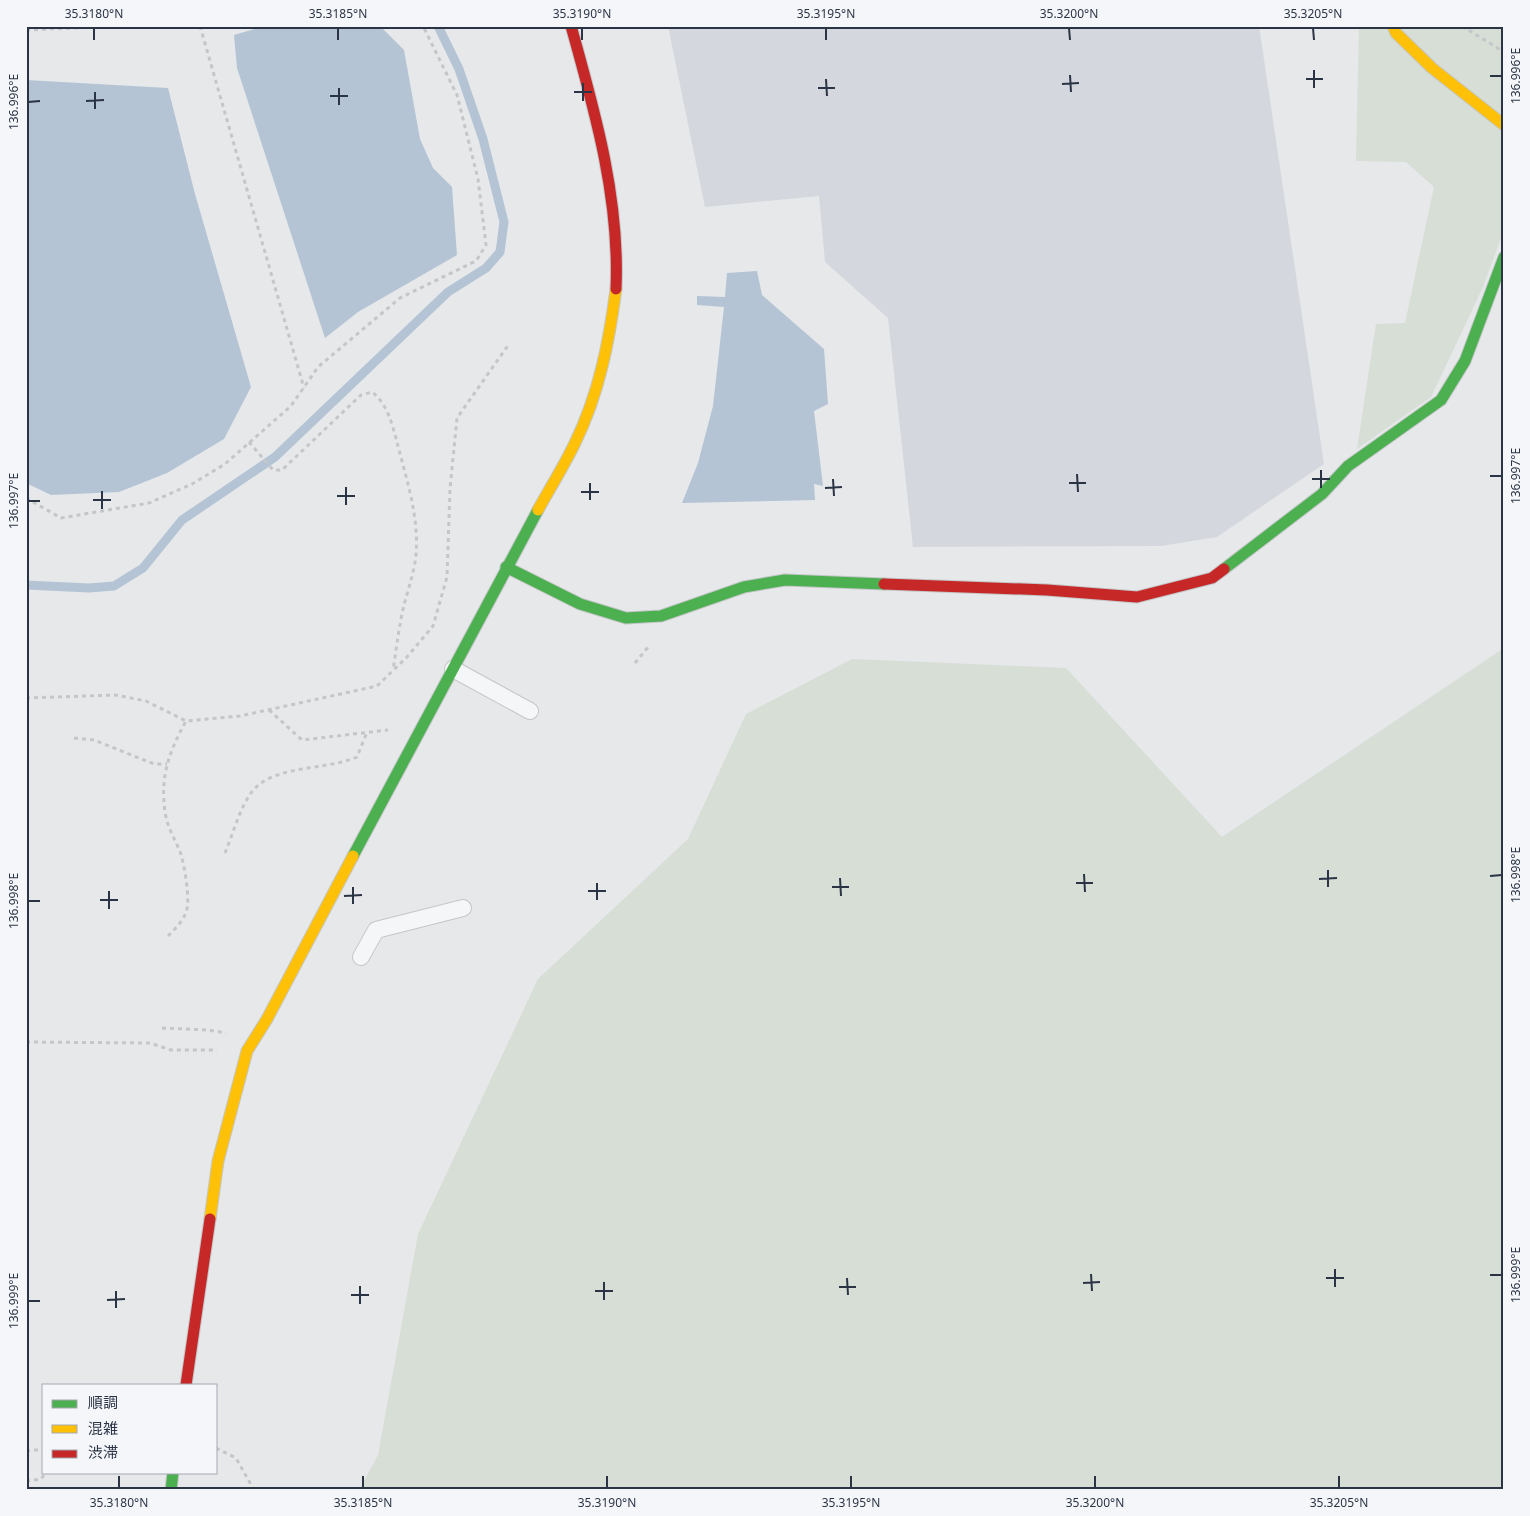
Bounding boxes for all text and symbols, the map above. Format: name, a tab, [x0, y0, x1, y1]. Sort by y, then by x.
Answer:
text: 35.3180°N	[65, 5, 123, 22]
text: 35.3185°N	[309, 5, 367, 22]
text: 35.3190°N	[553, 5, 611, 22]
text: 35.3195°N	[797, 5, 855, 22]
text: 35.3200°N	[1040, 5, 1098, 22]
text: 35.3205°N	[1284, 5, 1342, 22]
text: 136.996°E	[1507, 48, 1524, 104]
text: 136.996°E	[5, 74, 22, 130]
text: 136.997°E	[1507, 448, 1524, 504]
text: 136.997°E	[5, 473, 22, 529]
text: 136.998°E	[1507, 847, 1524, 903]
text: 136.998°E	[5, 873, 22, 929]
text: 136.999°E	[1507, 1247, 1524, 1303]
text: 136.999°E	[5, 1273, 22, 1329]
legend	[42, 1384, 218, 1474]
text: 順調	[88, 1392, 118, 1412]
text: 混雑	[88, 1418, 118, 1438]
text: 渋滞	[88, 1442, 118, 1462]
text: 35.3180°N	[90, 1494, 148, 1511]
text: 35.3185°N	[334, 1494, 392, 1511]
text: 35.3190°N	[578, 1494, 636, 1511]
text: 35.3195°N	[822, 1494, 880, 1511]
text: 35.3200°N	[1066, 1494, 1124, 1511]
text: 35.3205°N	[1310, 1494, 1368, 1511]

